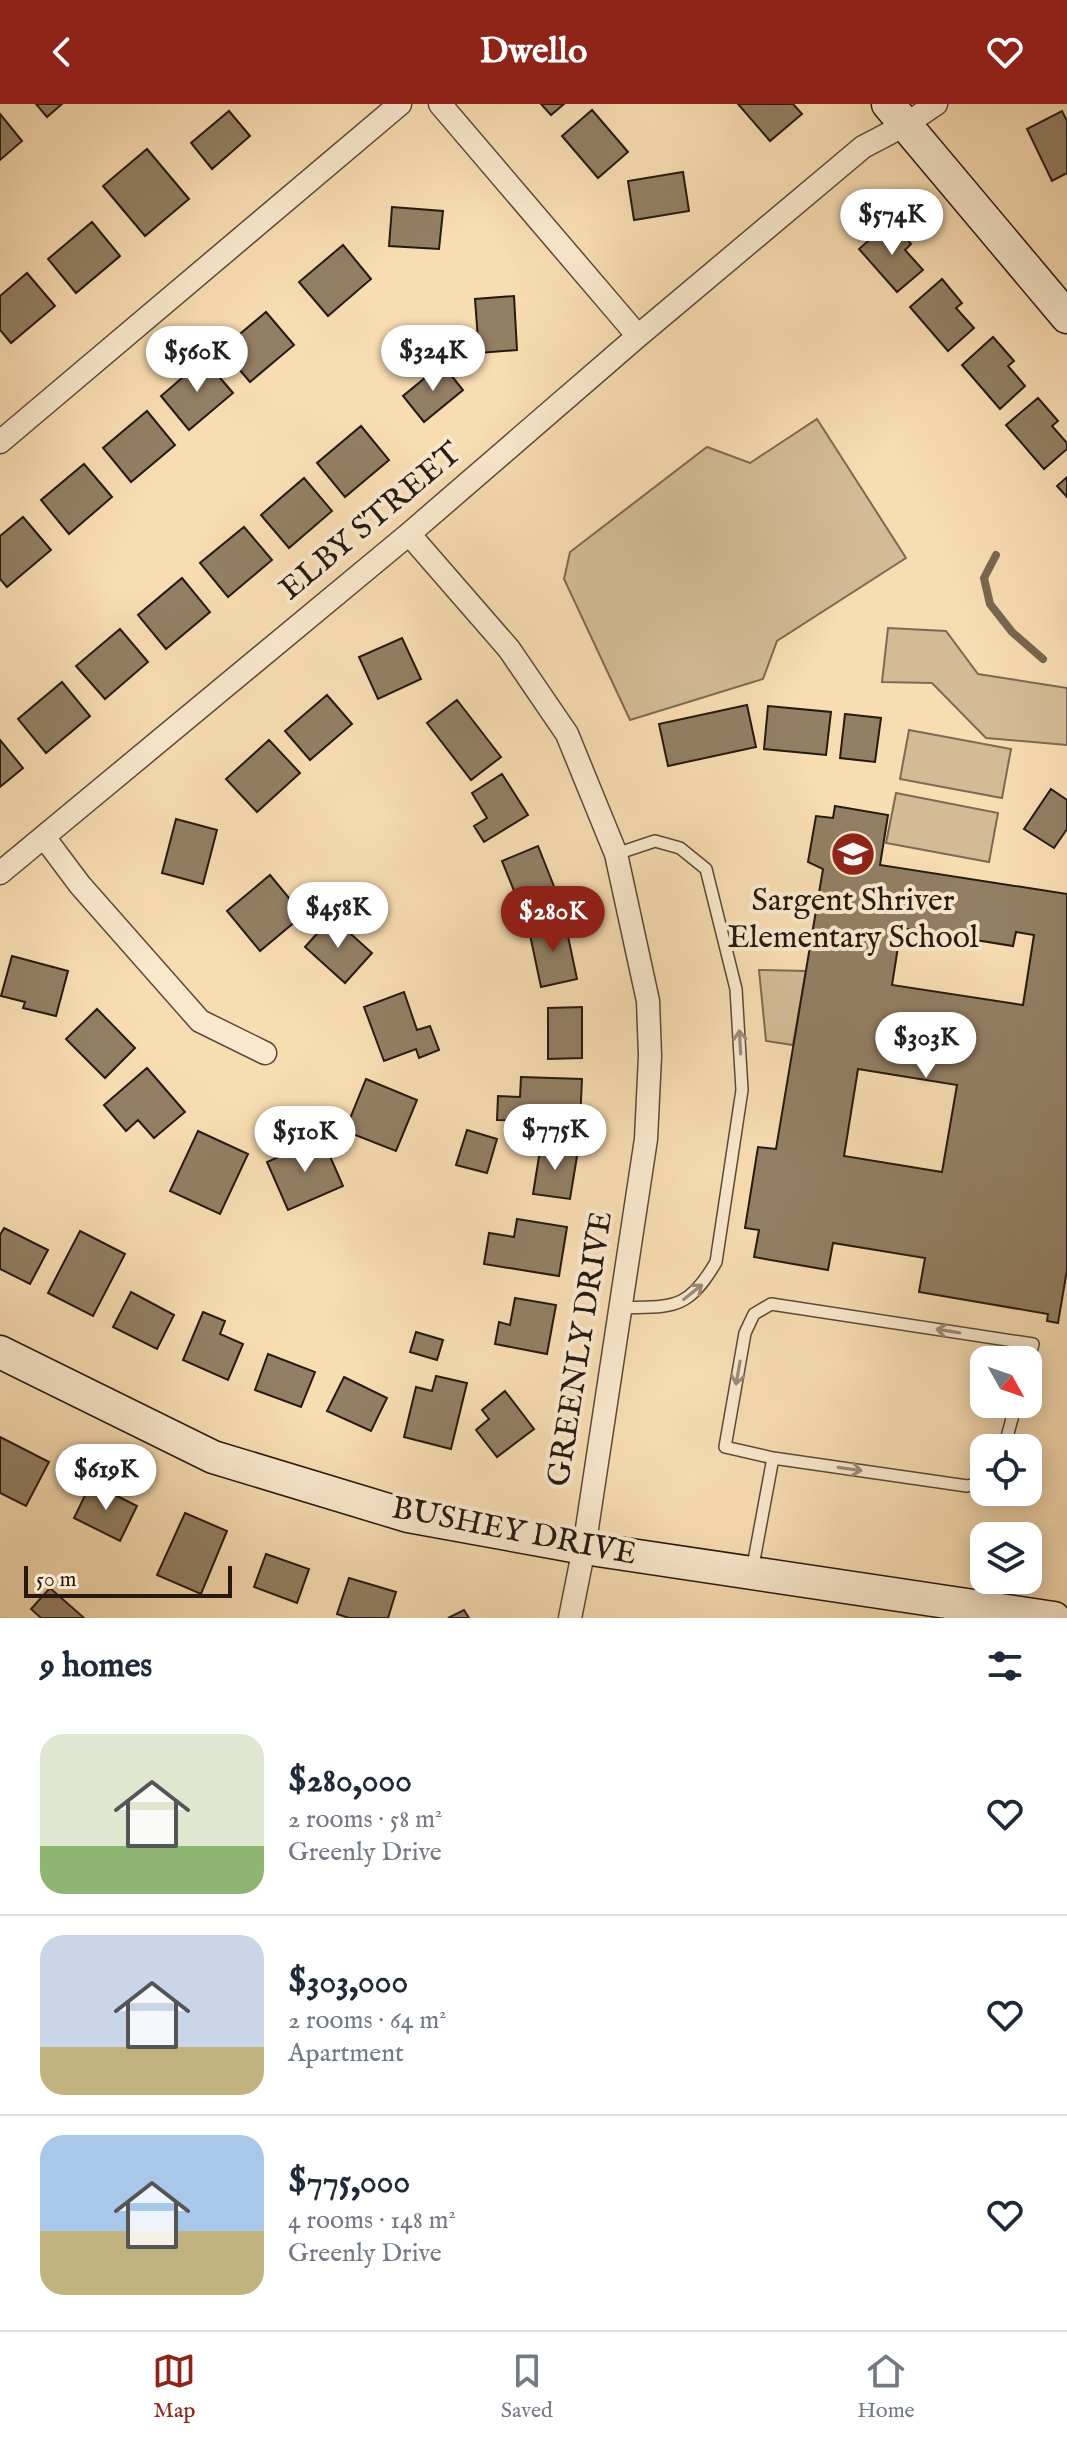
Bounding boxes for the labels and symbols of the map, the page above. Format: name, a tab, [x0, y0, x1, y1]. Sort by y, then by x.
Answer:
pin: $574K	[836, 189, 948, 257]
pin: $324K	[377, 325, 489, 393]
pin: $560K	[141, 326, 253, 394]
street label: ELBY STREET	[271, 434, 471, 610]
school or university icon: Sargent Shriver Elementary School	[829, 830, 877, 878]
place label: Sargent Shriver Elementary School	[727, 881, 979, 959]
pin: $458K	[282, 882, 394, 950]
pin: $280K	[497, 886, 609, 954]
pin: $303K	[870, 1012, 982, 1080]
one-way arrow	[732, 1029, 747, 1056]
pin: $775K	[499, 1104, 611, 1172]
pin: $510K	[249, 1106, 361, 1174]
street label: GREENLY DRIVE	[539, 1208, 623, 1490]
one-way arrow	[682, 1283, 703, 1301]
one-way arrow	[936, 1323, 961, 1338]
north arrow	[970, 1346, 1042, 1418]
one-way arrow	[730, 1360, 745, 1385]
pin: $619K	[50, 1444, 162, 1512]
one-way arrow	[837, 1462, 863, 1477]
street label: BUSHEY DRIVE	[388, 1488, 640, 1576]
scale bar	[24, 1562, 232, 1598]

